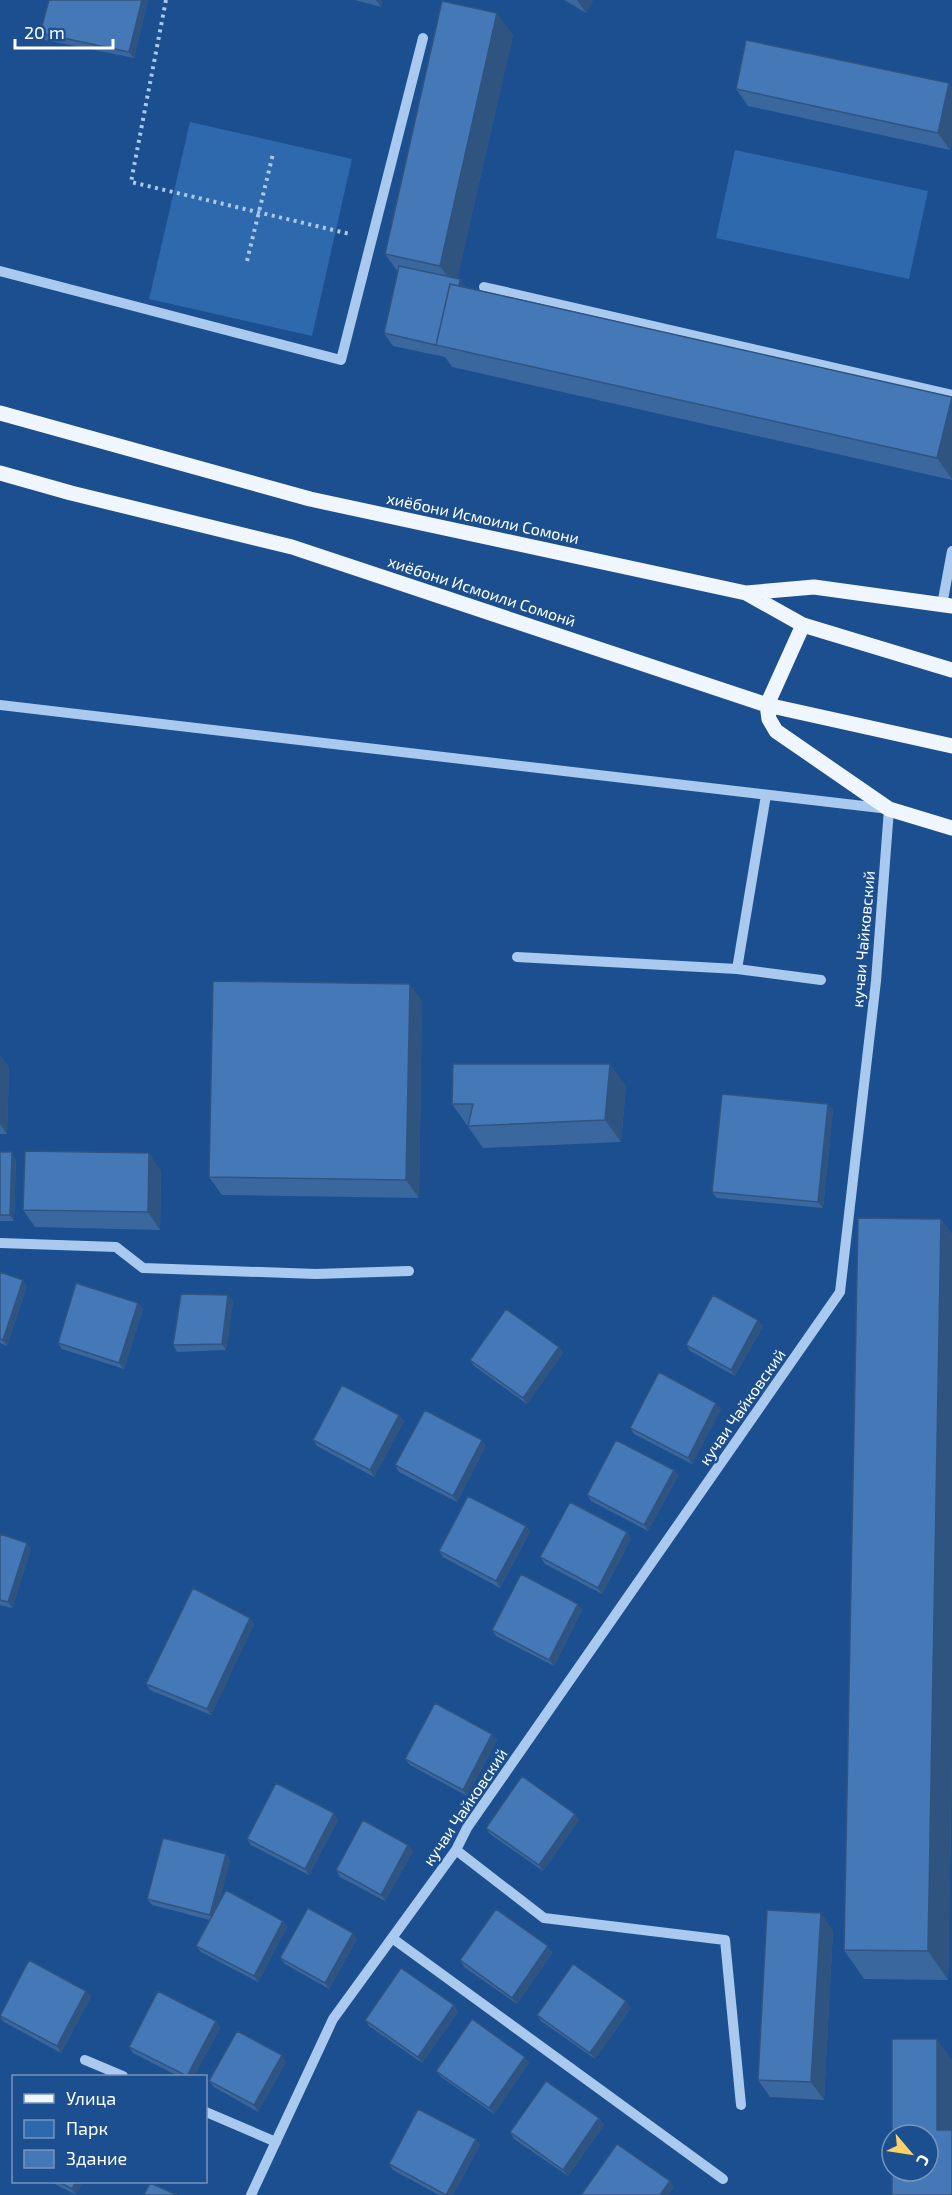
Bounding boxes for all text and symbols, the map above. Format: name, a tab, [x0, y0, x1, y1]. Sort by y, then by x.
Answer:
scale bar	[15, 12, 112, 50]
text: 20 m	[24, 21, 65, 43]
street label: хиёбони Исмоили Сомони	[385, 488, 581, 547]
street label: хиёбони Исмоили Сомонӣ	[386, 551, 578, 630]
street label: кучаи Чайковский	[847, 870, 879, 1008]
street label: кучаи Чайковский	[694, 1345, 790, 1469]
street label: кучаи Чайковский	[418, 1744, 512, 1870]
legend	[12, 2075, 207, 2183]
text: Улица	[66, 2087, 116, 2109]
text: Парк	[66, 2117, 108, 2139]
north arrow	[880, 2123, 940, 2183]
text: Здание	[66, 2147, 127, 2169]
text: С	[913, 2152, 934, 2169]

